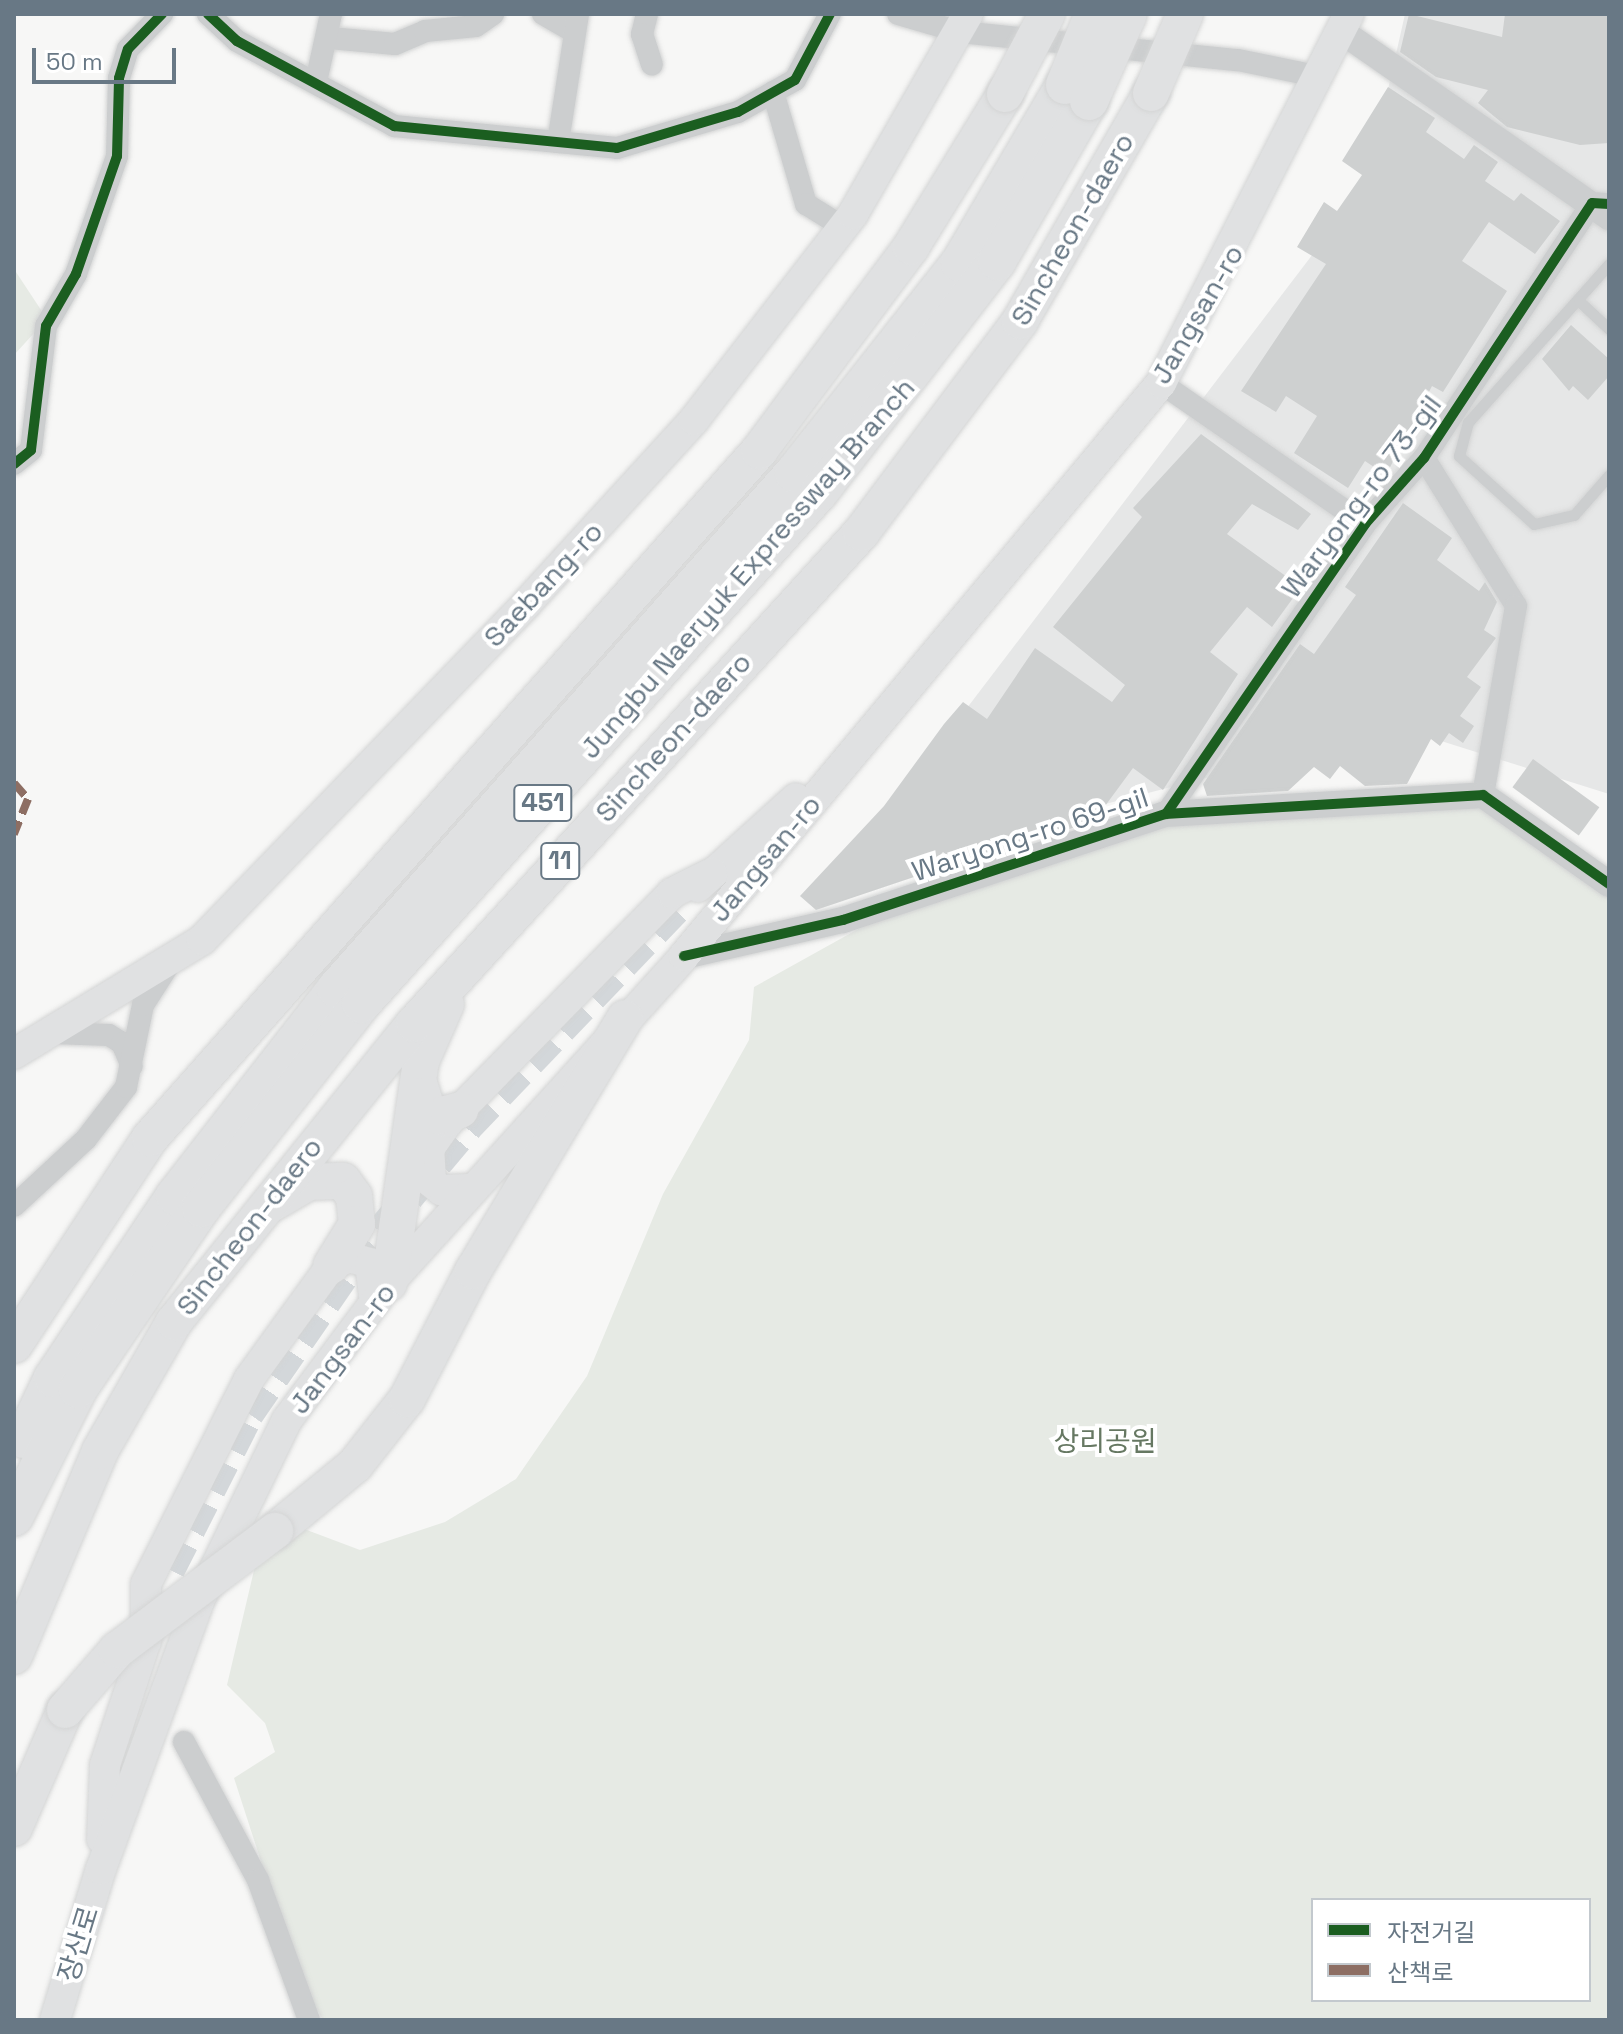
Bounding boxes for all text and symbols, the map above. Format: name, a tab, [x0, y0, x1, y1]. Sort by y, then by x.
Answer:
scale bar	[36, 32, 180, 82]
text: 50 m	[46, 46, 103, 77]
street label: Sincheon-daero	[1003, 127, 1141, 331]
street label: Jangsan-ro	[1144, 238, 1250, 390]
street label: Jungbu Naeryuk Expressway Branch	[573, 371, 921, 765]
street label: Waryong-ro 73-gil	[1274, 388, 1448, 604]
street label: Saebang-ro	[477, 514, 609, 654]
street label: Sincheon-daero	[588, 645, 758, 829]
street label: Waryong-ro 69-gil	[908, 780, 1152, 888]
road number: 451	[513, 781, 573, 825]
street label: Jangsan-ro	[702, 788, 828, 928]
road number: 11	[540, 839, 580, 883]
street label: Sincheon-daero	[169, 1130, 329, 1322]
street label: Jangsan-ro	[282, 1276, 402, 1420]
park label: 상리공원	[1053, 1424, 1157, 1458]
legend	[1311, 1898, 1591, 2002]
street label: 장산로	[51, 1902, 105, 1986]
text: 자전거길	[1387, 1917, 1475, 1948]
text: 산책로	[1387, 1957, 1453, 1988]

